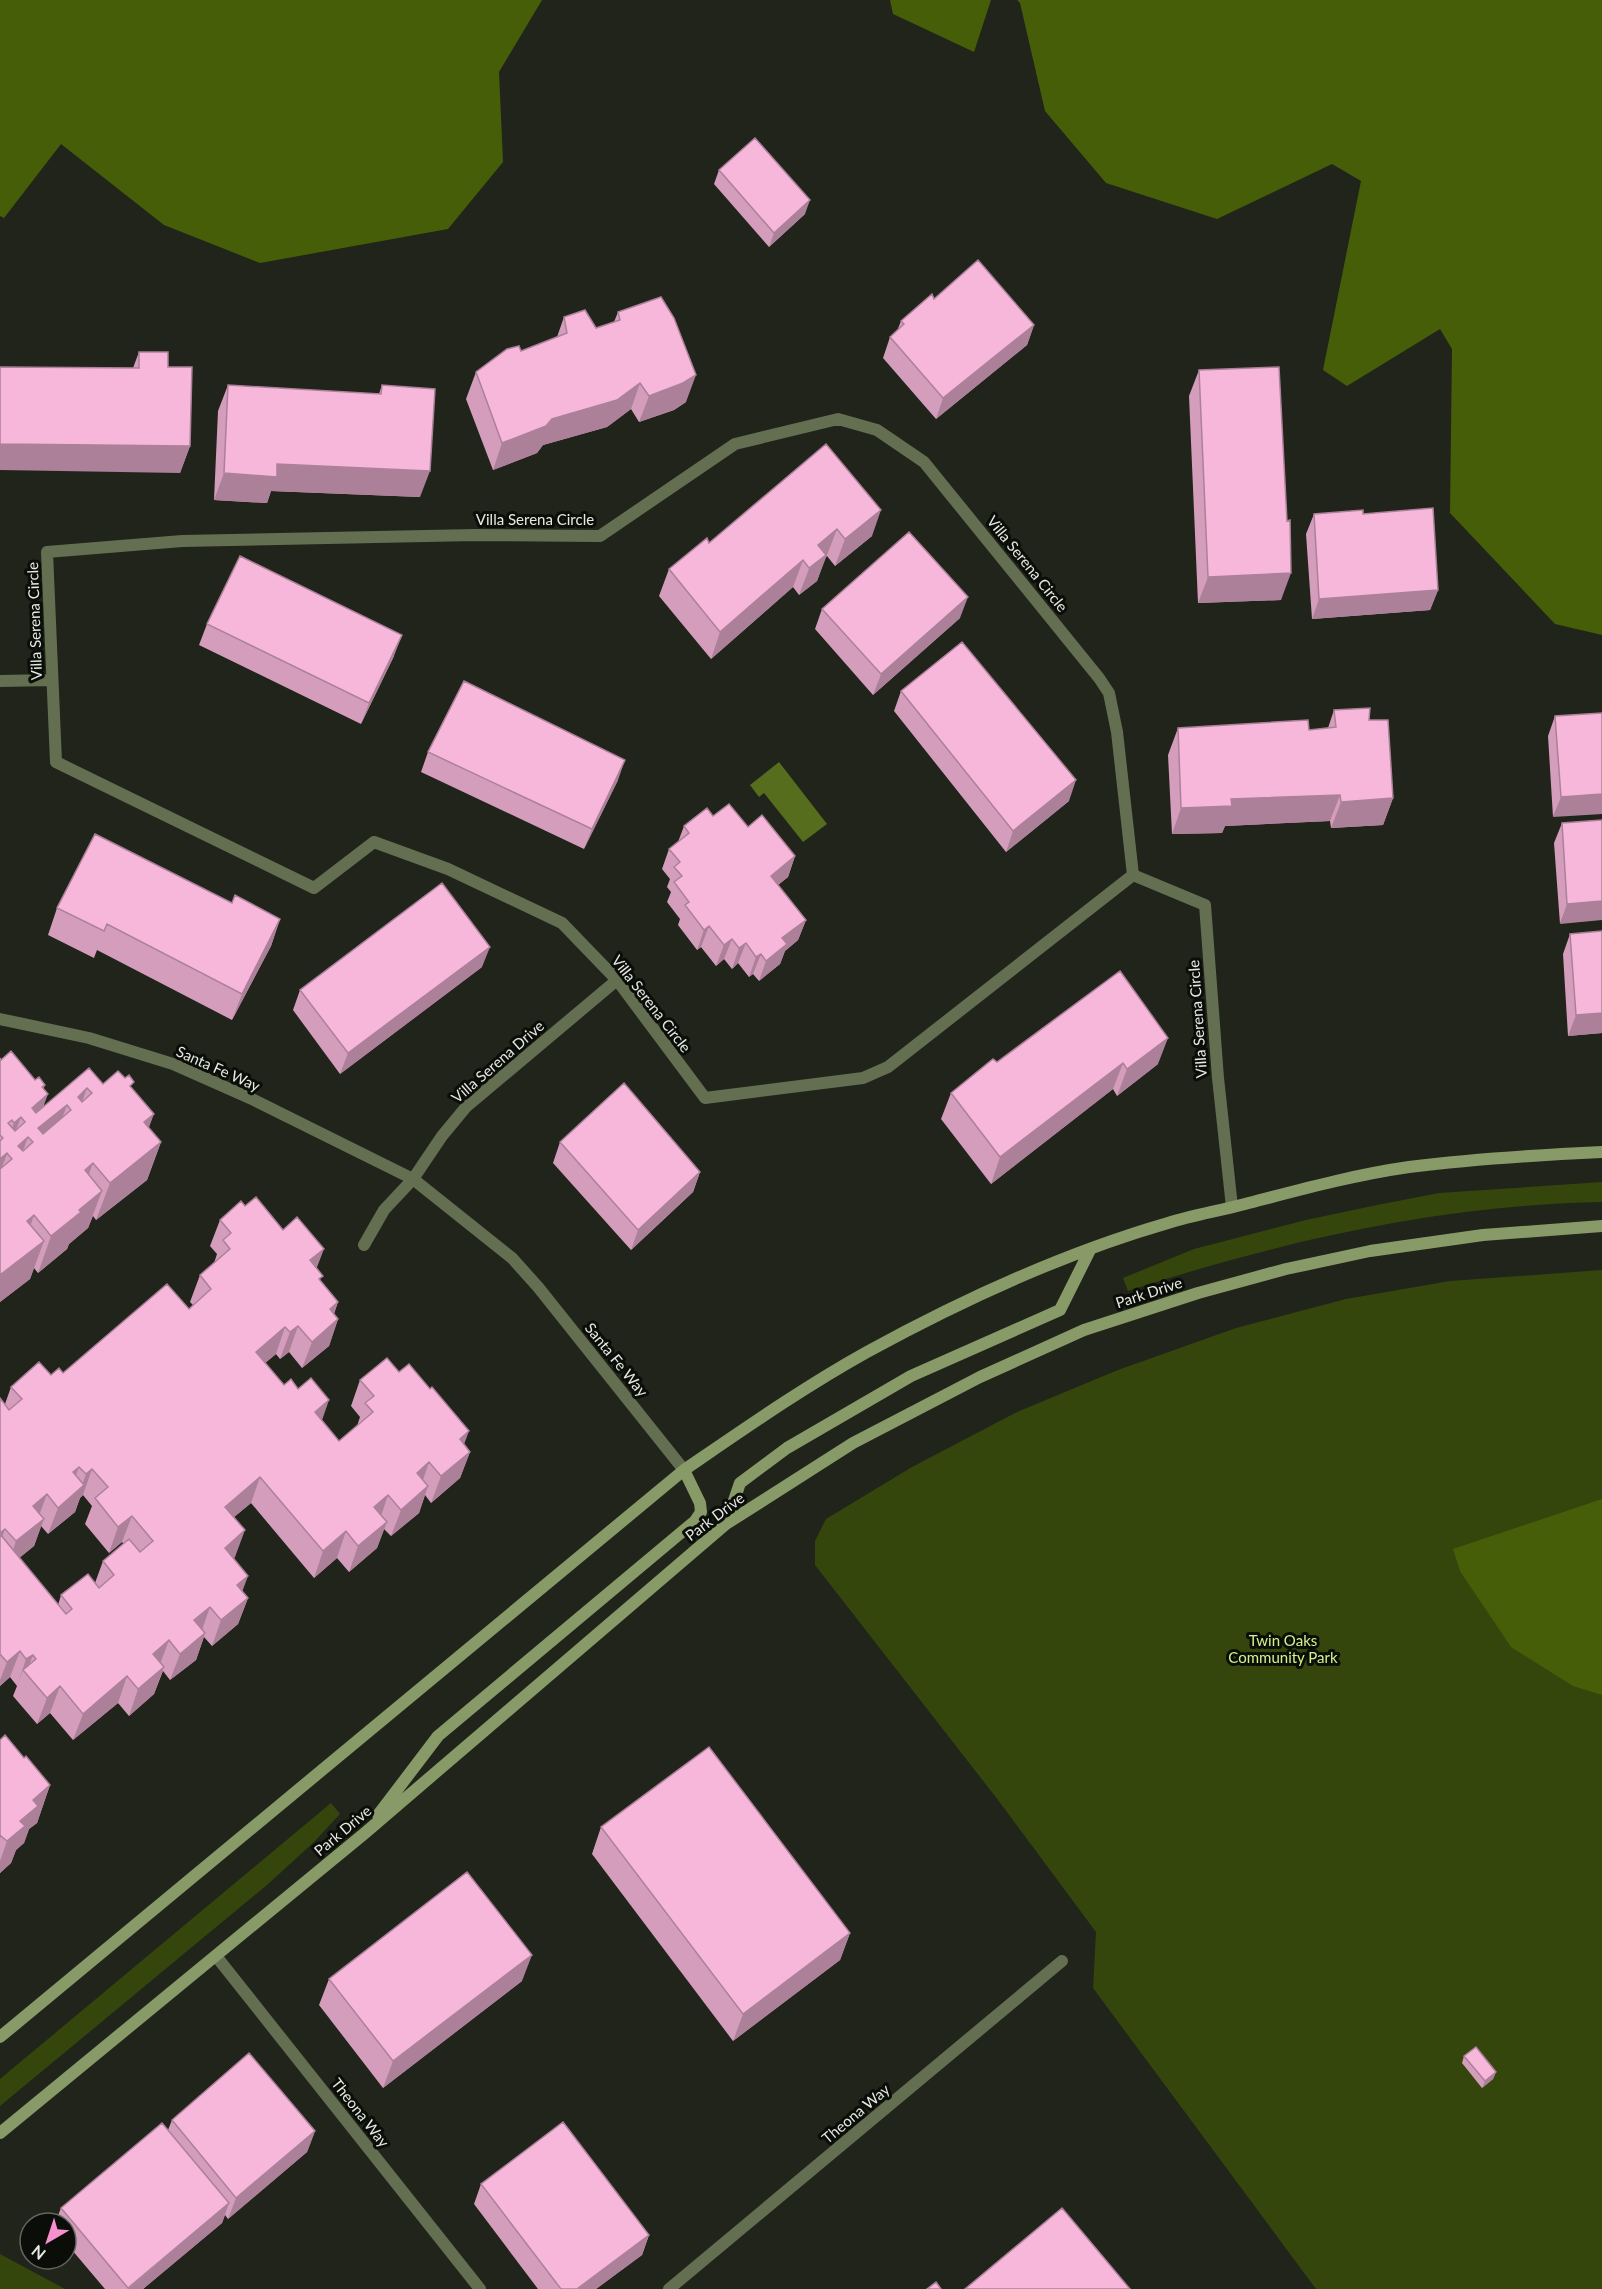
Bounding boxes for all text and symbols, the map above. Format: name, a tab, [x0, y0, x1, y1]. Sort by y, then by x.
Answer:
street label: Villa Serena Circle	[476, 510, 594, 528]
street label: Villa Serena Circle	[984, 512, 1072, 615]
street label: Villa Serena Circle	[23, 562, 45, 680]
street label: Villa Serena Circle	[608, 951, 695, 1056]
street label: Villa Serena Circle	[1184, 959, 1210, 1079]
street label: Villa Serena Drive	[447, 1016, 547, 1106]
street label: Santa Fe Way	[174, 1042, 263, 1095]
street label: Park Drive	[1113, 1273, 1184, 1311]
street label: Santa Fe Way	[582, 1319, 652, 1400]
street label: Park Drive	[681, 1488, 747, 1544]
park label: Twin Oaks Community Park	[1228, 1631, 1338, 1666]
street label: Park Drive	[310, 1801, 375, 1859]
street label: Theona Way	[328, 2074, 393, 2151]
street label: Theona Way	[818, 2080, 893, 2147]
north arrow	[18, 2211, 78, 2271]
text: N	[27, 2242, 49, 2264]

